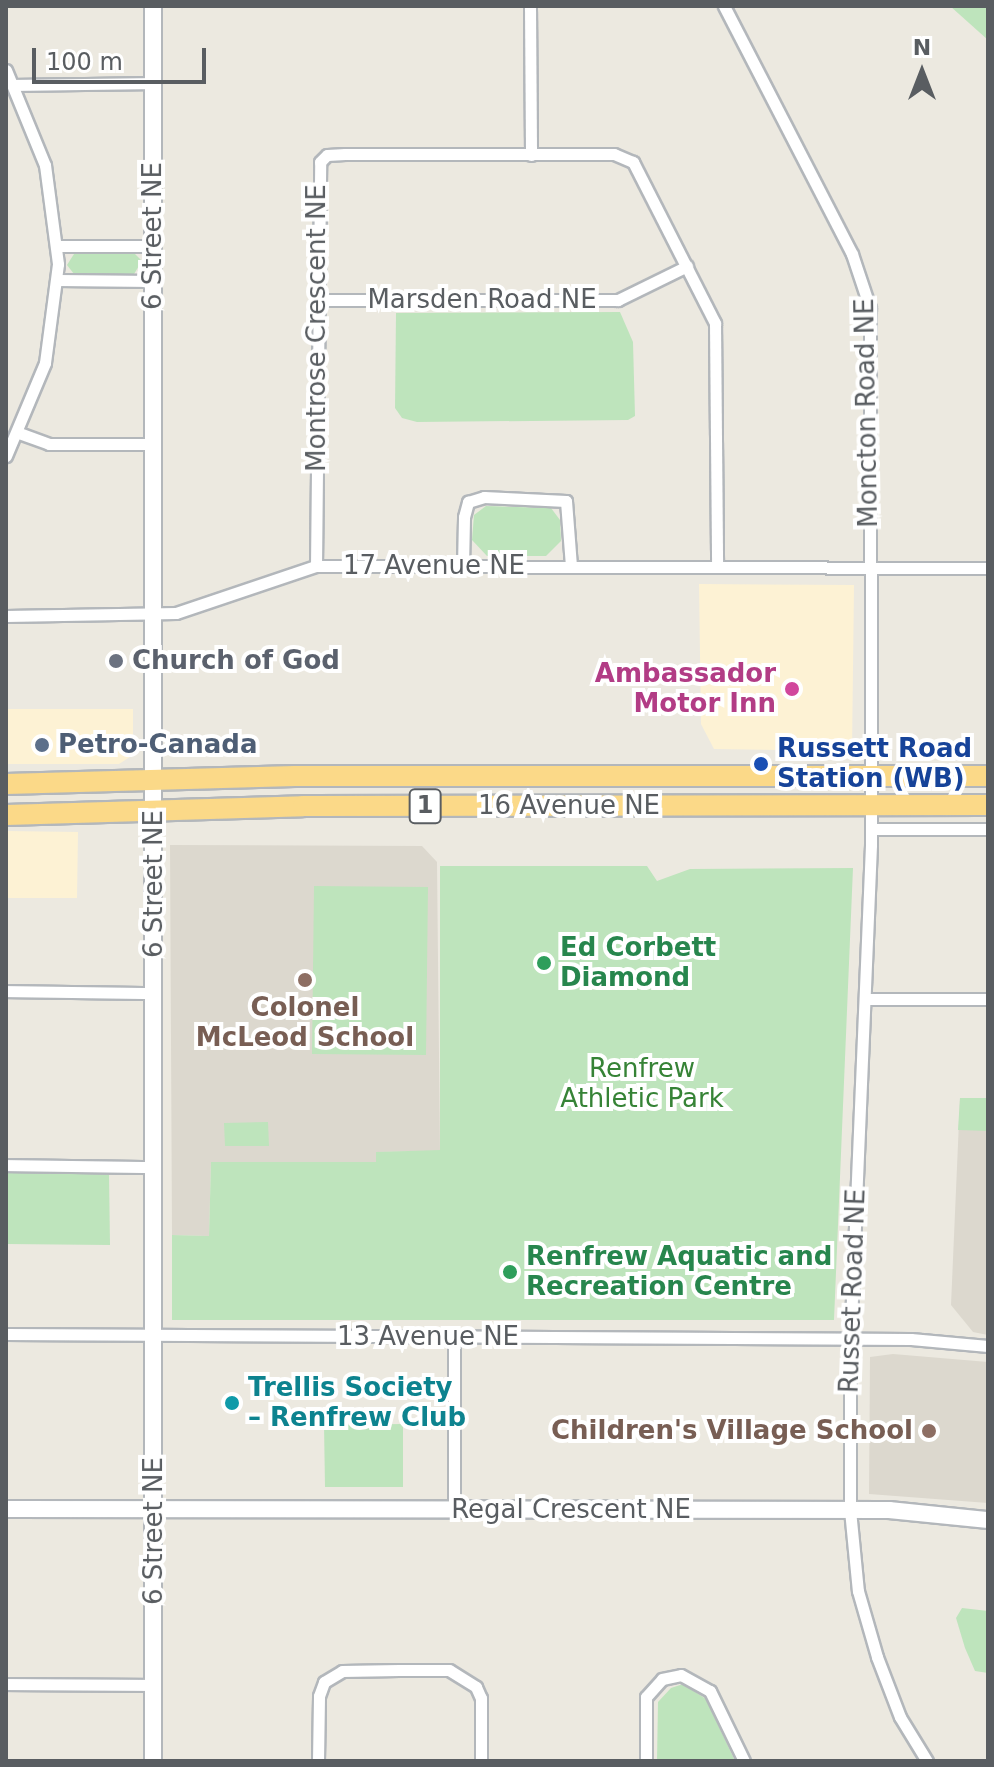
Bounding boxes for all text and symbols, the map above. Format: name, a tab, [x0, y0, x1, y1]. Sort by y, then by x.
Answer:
scale bar	[36, 32, 210, 82]
north arrow	[882, 32, 962, 112]
text: N	[913, 35, 931, 60]
text: 100 m	[46, 48, 123, 76]
street label: 6 Street NE	[137, 162, 169, 310]
street label: Montrose Crescent NE	[301, 184, 333, 472]
street label: Marsden Road NE	[367, 284, 597, 316]
street label: Moncton Road NE	[849, 298, 885, 528]
street label: 17 Avenue NE	[343, 550, 525, 582]
place label: Church of God	[132, 645, 340, 677]
marker: Church of God	[107, 652, 125, 670]
place label: Ambassador Motor Inn	[595, 658, 776, 720]
marker: Ambassador Motor Inn	[783, 680, 801, 698]
place label: Petro-Canada	[58, 729, 257, 761]
place label: Russett Road Station (WB)	[777, 733, 972, 794]
marker: Petro-Canada	[33, 736, 51, 754]
marker: Russett Road Station (WB)	[752, 755, 770, 773]
road number: 1	[407, 786, 443, 826]
street label: 16 Avenue NE	[478, 790, 660, 822]
street label: 6 Street NE	[138, 810, 170, 958]
place label: Ed Corbett Diamond	[560, 932, 716, 994]
marker: Ed Corbett Diamond	[535, 954, 553, 972]
marker: Colonel McLeod School	[296, 971, 314, 989]
place label: Colonel McLeod School	[196, 992, 414, 1054]
park label: Renfrew Athletic Park	[560, 1053, 724, 1114]
street label: Russet Road NE	[834, 1188, 872, 1394]
place label: Renfrew Aquatic and Recreation Centre	[526, 1241, 832, 1302]
marker: Renfrew Aquatic and Recreation Centre	[501, 1263, 519, 1281]
street label: 13 Avenue NE	[337, 1321, 519, 1353]
place label: Trellis Society – Renfrew Club	[248, 1372, 466, 1434]
marker: Trellis Society – Renfrew Club	[223, 1394, 241, 1412]
place label: Children's Village School	[551, 1415, 913, 1447]
marker: Children's Village School	[920, 1422, 938, 1440]
street label: 6 Street NE	[138, 1457, 170, 1605]
street label: Regal Crescent NE	[451, 1494, 691, 1526]

